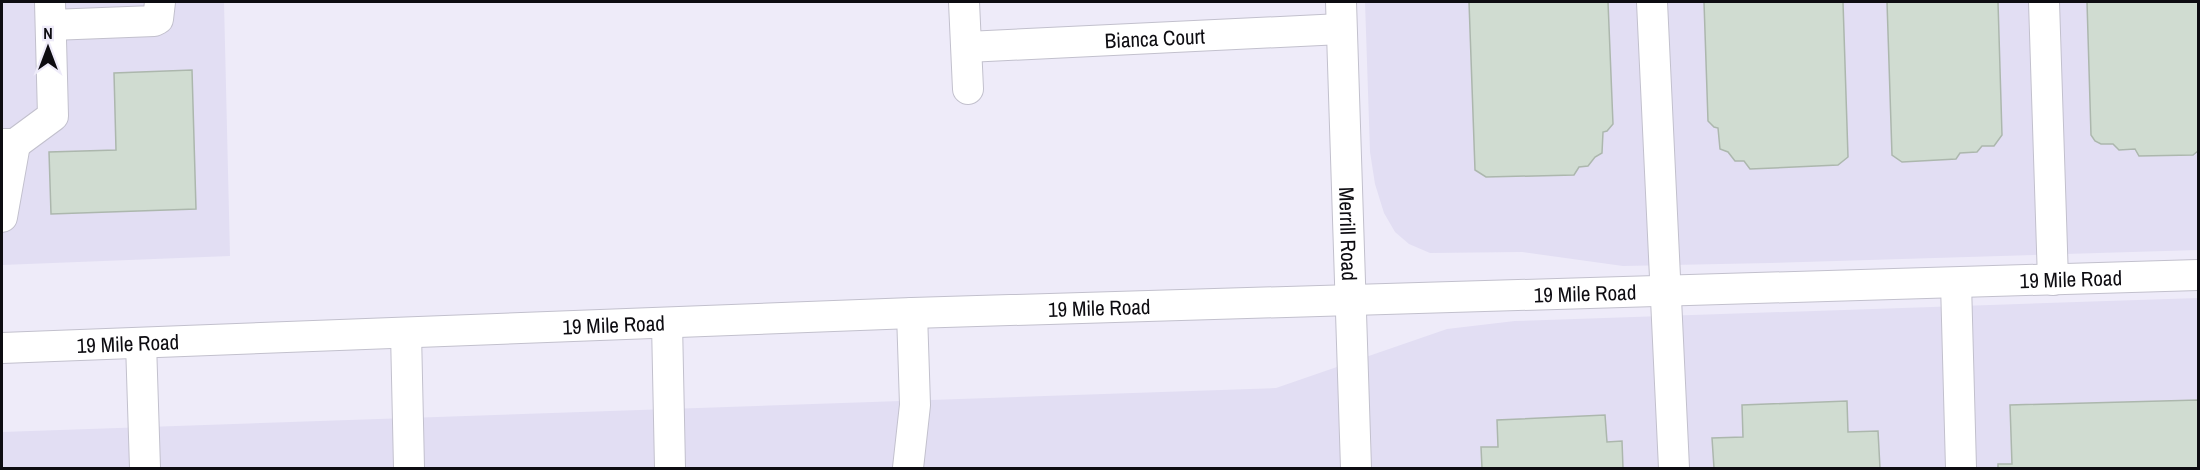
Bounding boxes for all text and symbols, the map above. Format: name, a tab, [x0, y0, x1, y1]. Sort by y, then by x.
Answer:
north arrow	[18, 18, 78, 78]
street label: Bianca Court	[1104, 21, 1206, 55]
text: N	[43, 22, 53, 44]
street label: Merrill Road	[1332, 187, 1364, 281]
street label: 19 Mile Road	[2019, 263, 2122, 295]
street label: 19 Mile Road	[1533, 277, 1637, 309]
street label: 19 Mile Road	[1048, 291, 1151, 323]
street label: 19 Mile Road	[562, 308, 665, 341]
street label: 19 Mile Road	[76, 327, 180, 360]

